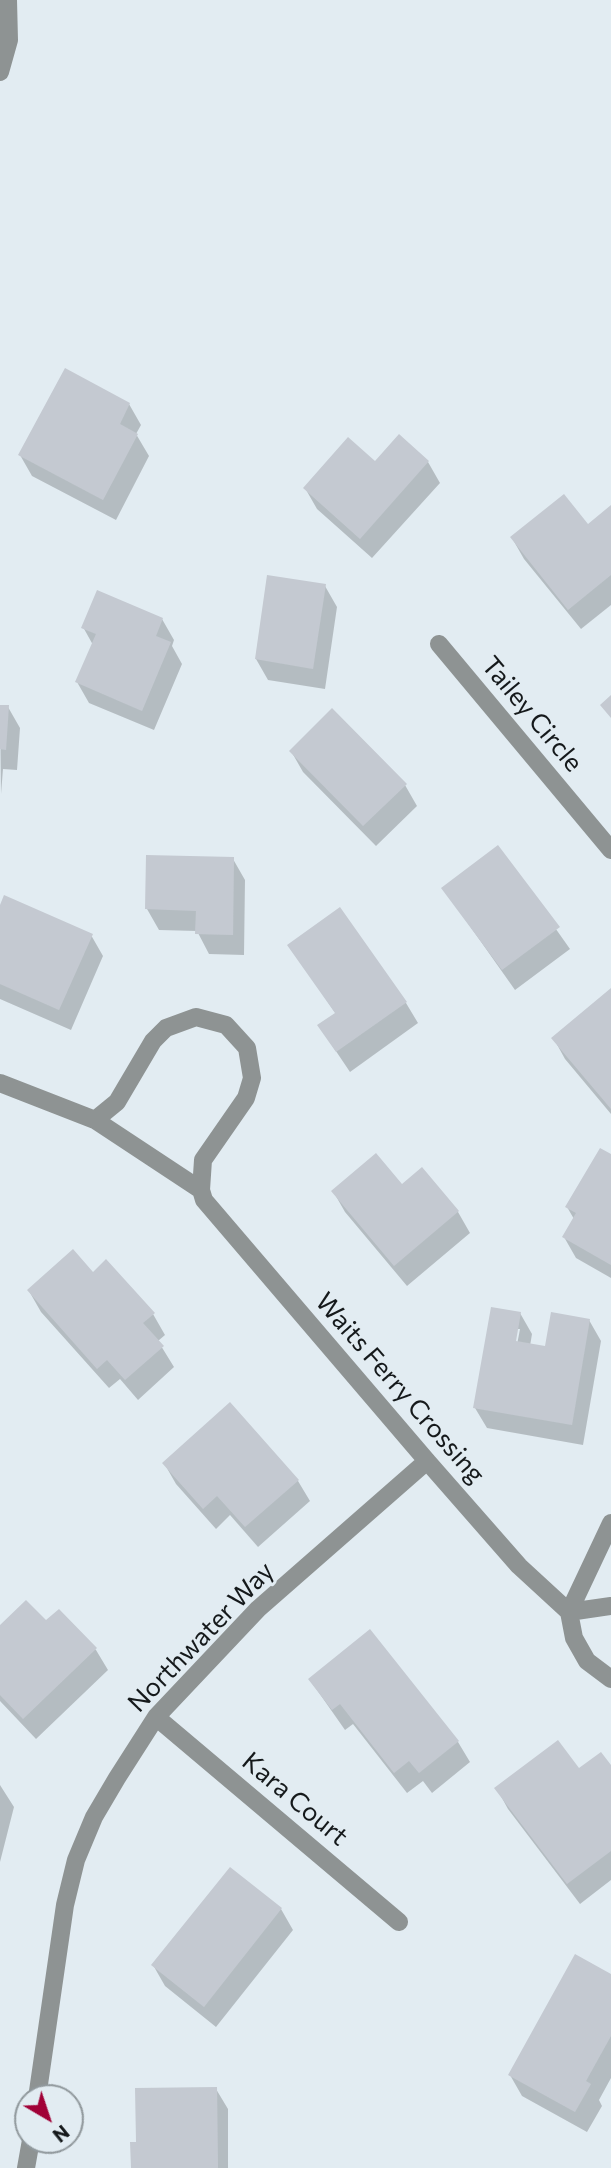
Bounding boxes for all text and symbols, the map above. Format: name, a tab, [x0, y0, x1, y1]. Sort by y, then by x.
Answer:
street label: Tailey Circle	[475, 650, 589, 778]
street label: Waits Ferry Crossing	[309, 1286, 491, 1490]
street label: Northwater Way	[122, 1556, 280, 1718]
street label: Kara Court	[236, 1746, 354, 1852]
north arrow	[14, 2084, 84, 2154]
text: N	[48, 2121, 74, 2148]

